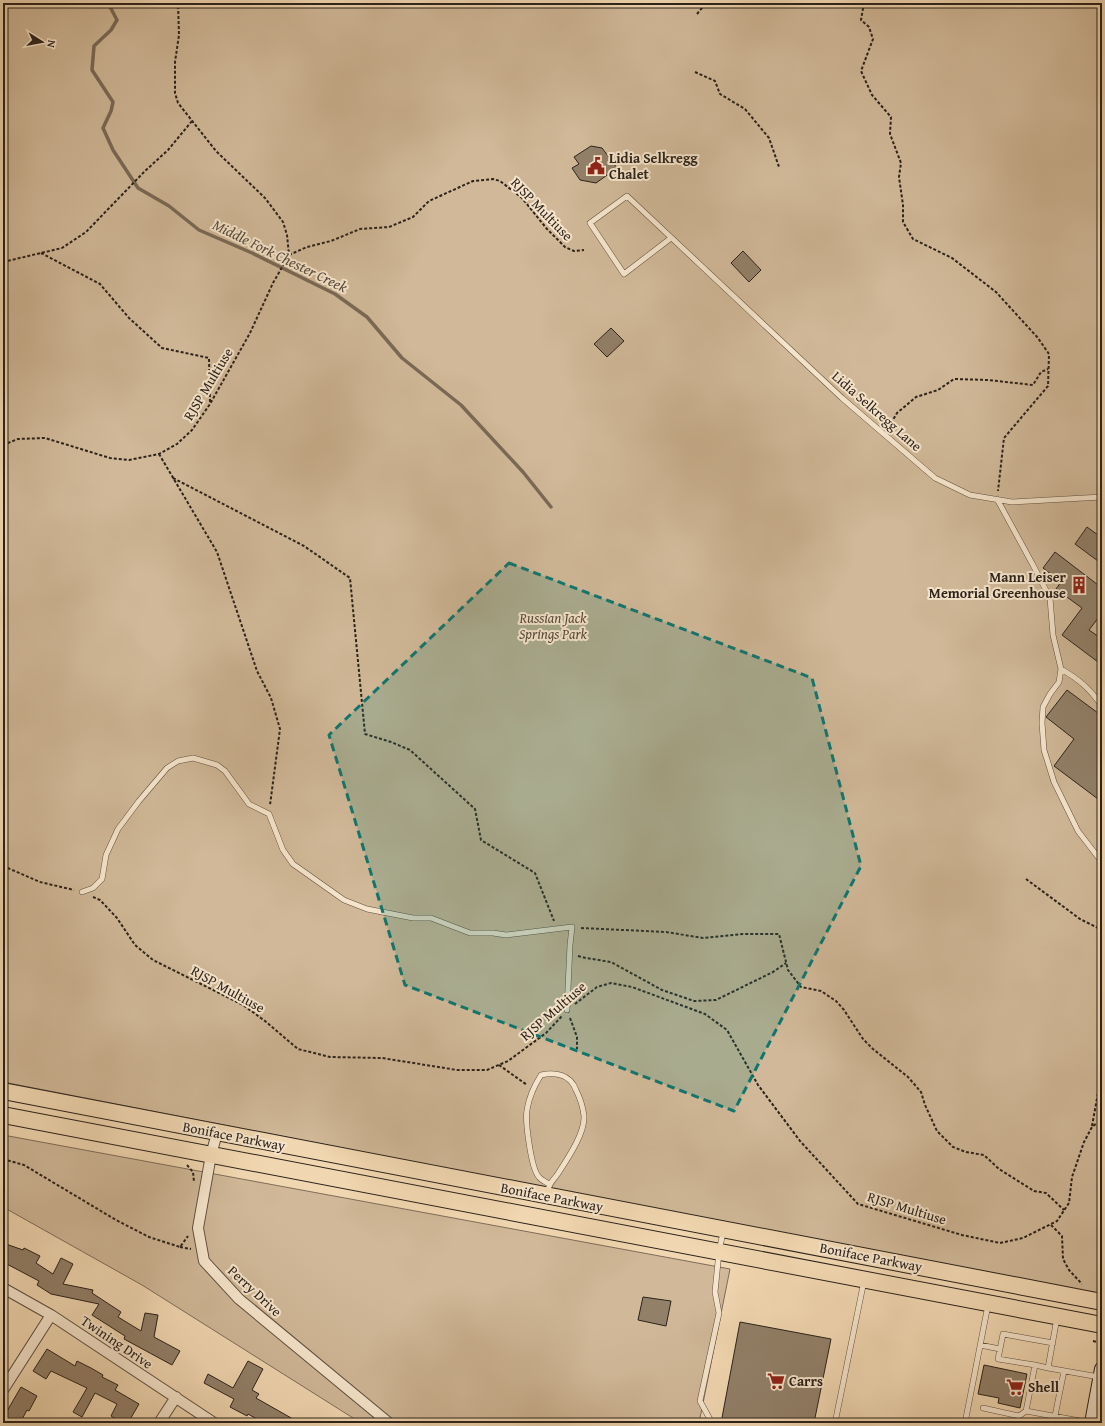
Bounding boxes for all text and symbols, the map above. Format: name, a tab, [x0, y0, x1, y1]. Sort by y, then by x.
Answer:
north arrow	[22, 22, 62, 62]
text: N	[43, 39, 60, 50]
place label: Lidia Selkregg Chalet	[609, 148, 698, 184]
public building icon: Lidia Selkregg Chalet	[586, 156, 606, 176]
street label: RJSP Multiuse	[507, 173, 578, 246]
water label: Middle Fork Chester Creek	[209, 214, 351, 297]
street label: RJSP Multiuse	[178, 344, 238, 424]
street label: Lidia Selkregg Lane	[828, 366, 927, 456]
place label: Mann Leiser Memorial Greenhouse	[929, 567, 1067, 603]
building icon: Mann Leiser Memorial Greenhouse	[1069, 575, 1089, 595]
park label: Russian Jack Springs Park	[518, 608, 588, 644]
street label: RJSP Multiuse	[188, 961, 269, 1018]
street label: RJSP Multiuse	[516, 976, 591, 1045]
street label: Boniface Parkway	[181, 1116, 287, 1156]
street label: Boniface Parkway	[499, 1177, 605, 1217]
street label: RJSP Multiuse	[865, 1187, 949, 1230]
street label: Boniface Parkway	[818, 1237, 924, 1277]
street label: Perry Drive	[224, 1261, 287, 1321]
street label: Twining Drive	[77, 1311, 157, 1374]
supermarket icon: Carrs	[766, 1371, 786, 1391]
place label: Carrs	[789, 1371, 823, 1391]
supermarket icon: Shell	[1005, 1377, 1025, 1397]
place label: Shell	[1028, 1377, 1060, 1397]

